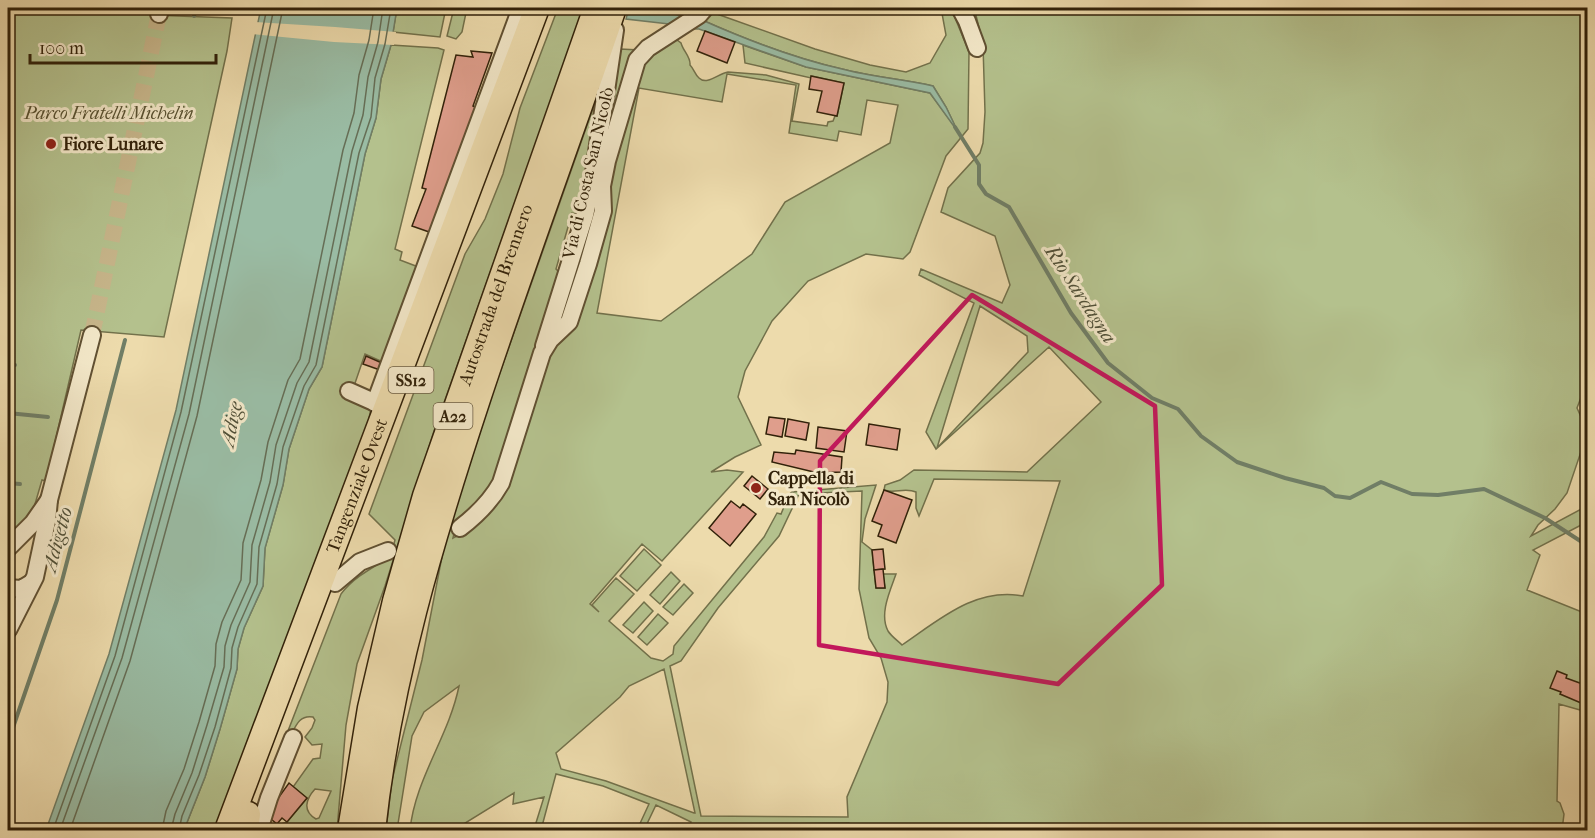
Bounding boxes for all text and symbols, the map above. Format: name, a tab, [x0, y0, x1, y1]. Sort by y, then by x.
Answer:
scale bar	[30, 27, 216, 65]
text: 100 m	[39, 38, 84, 59]
street label: Via di Costa San Nicolò	[558, 85, 619, 262]
park label: Parco Fratelli Michelin	[23, 103, 194, 124]
place label: Fiore Lunare	[62, 134, 163, 155]
marker: Fiore Lunare	[44, 137, 58, 151]
street label: Autostrada del Brennero	[454, 202, 537, 389]
water label: Rio Sardagna	[1039, 239, 1121, 348]
road number: SS12	[388, 367, 434, 393]
water label: Adige	[215, 399, 248, 452]
road number: A22	[434, 403, 472, 429]
street label: Tangenziale Ovest	[322, 415, 392, 556]
place label: Cappella di San Nicolò	[768, 468, 855, 510]
marker: Cappella di San Nicolò	[749, 481, 763, 495]
water label: Adigetto	[37, 504, 77, 577]

